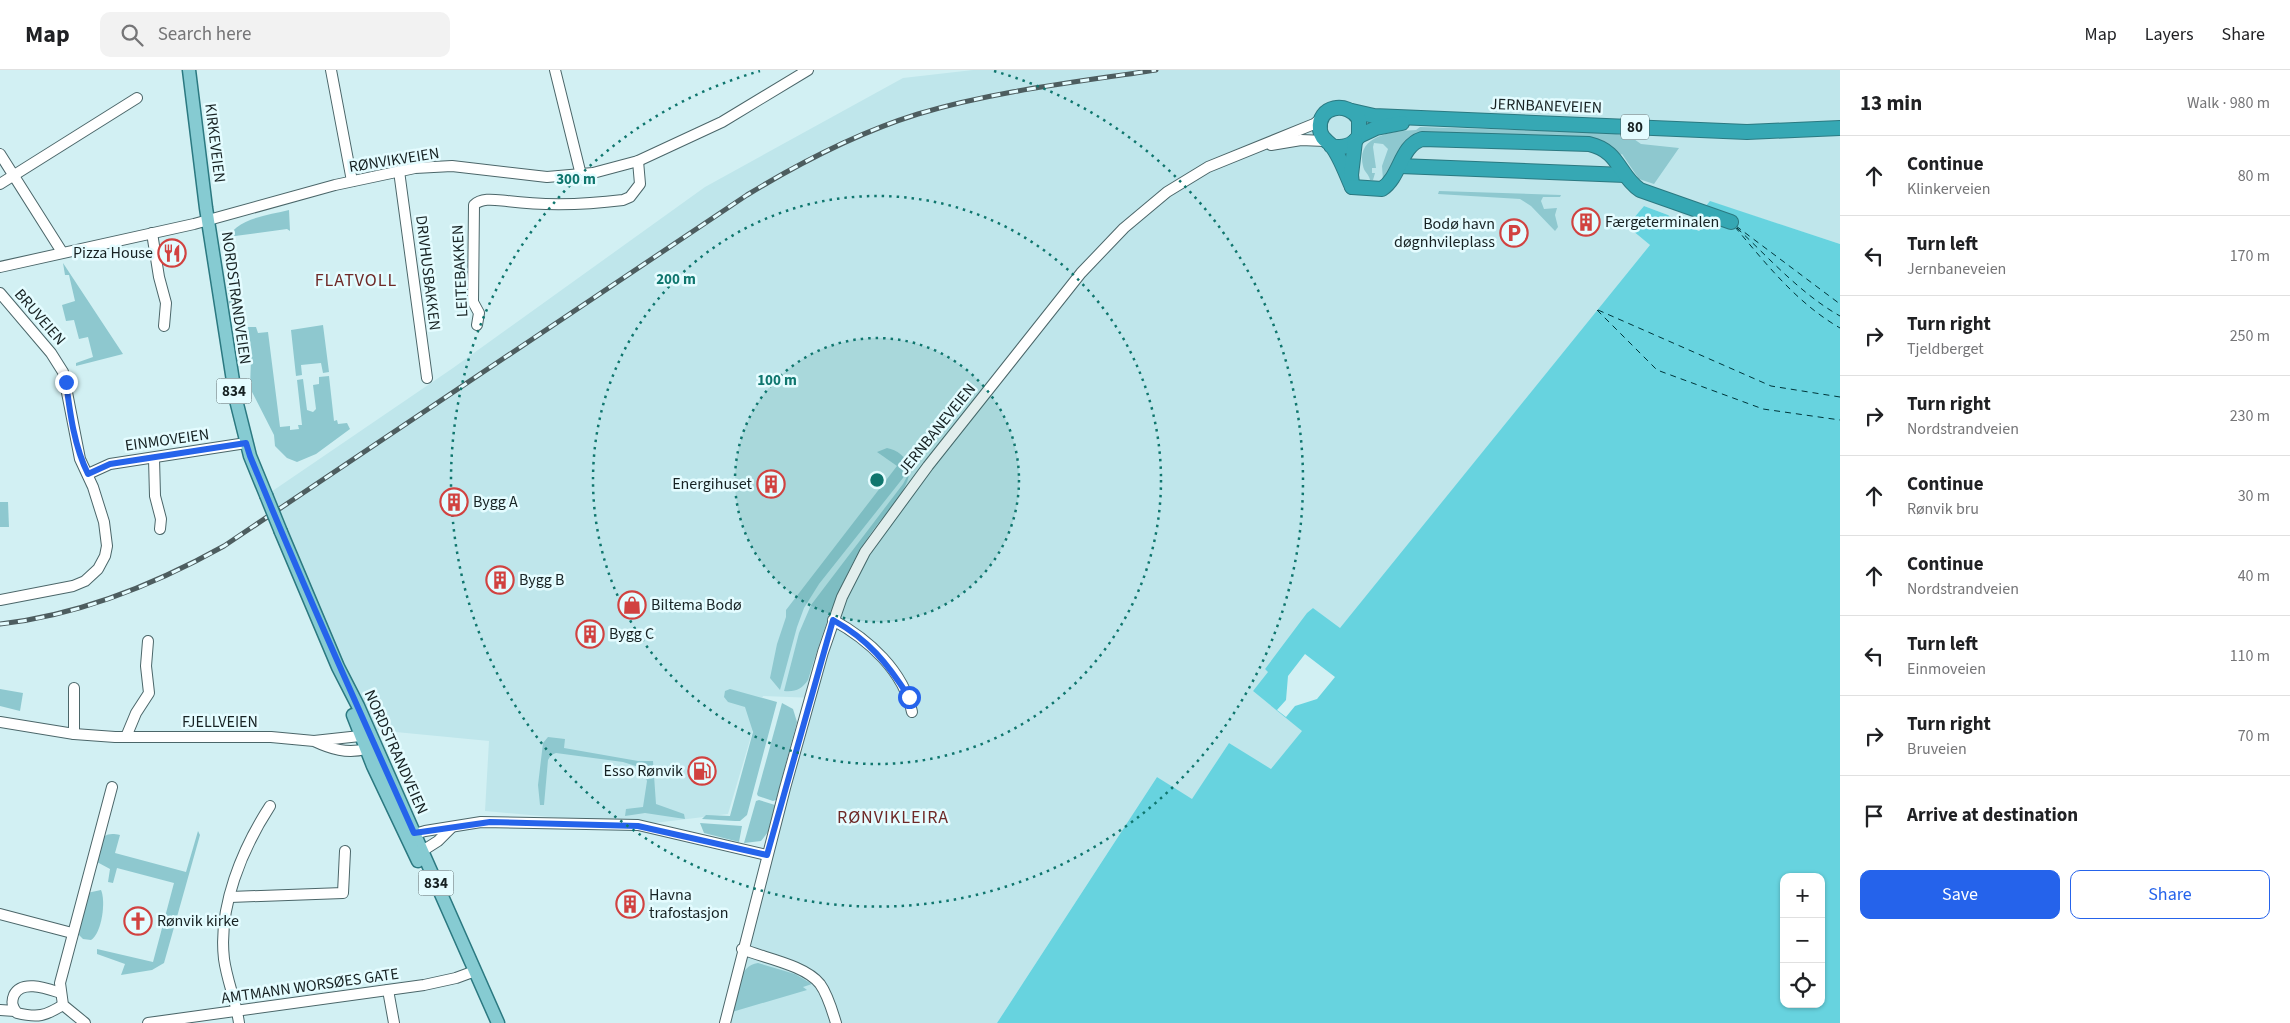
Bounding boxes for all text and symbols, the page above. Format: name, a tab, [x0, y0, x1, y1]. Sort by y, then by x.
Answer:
search box	[100, 12, 450, 57]
text: Map	[25, 17, 70, 52]
icon: search	[118, 21, 146, 49]
text: Search here	[158, 21, 251, 48]
text: Map	[2085, 22, 2117, 47]
text: Layers	[2145, 22, 2194, 47]
text: Share	[2222, 22, 2265, 47]
text: 13 min	[1860, 88, 1922, 118]
text: Walk · 980 m	[2187, 92, 2270, 114]
street label: JERNBANEVEIEN	[1490, 93, 1602, 119]
street label: KIRKEVEIEN	[199, 102, 231, 184]
road number: 80	[1621, 114, 1649, 140]
street label: RØNVIKVEIEN	[347, 142, 441, 178]
text: Continue	[1907, 151, 1984, 178]
icon: ahead	[1860, 162, 1888, 190]
text: 80 m	[2238, 165, 2270, 187]
text: 300 m	[556, 169, 596, 190]
text: Klinkerveien	[1907, 178, 1991, 200]
building icon: Færgeterminalen	[1571, 207, 1601, 237]
place label: Færgeterminalen	[1605, 211, 1719, 233]
place label: Bodø havn døgnhvileplass	[1394, 213, 1495, 253]
street label: DRIVHUSBAKKEN	[410, 214, 446, 332]
parking icon: Bodø havn døgnhvileplass	[1499, 218, 1529, 248]
street label: LEITEBAKKEN	[447, 224, 473, 318]
street label: NORDSTRANDVEIEN	[216, 230, 256, 366]
text: Turn left	[1907, 231, 1978, 258]
restaurant icon: Pizza House	[157, 238, 187, 268]
place label: Pizza House	[73, 242, 153, 264]
icon: left	[1860, 242, 1888, 270]
text: 170 m	[2230, 245, 2270, 267]
text: Jernbaneveien	[1907, 258, 2006, 280]
district label: FLATVOLL	[315, 268, 397, 293]
text: 200 m	[656, 269, 696, 290]
street label: BRUVEIEN	[9, 284, 71, 350]
text: Turn right	[1907, 311, 1991, 338]
icon: right	[1860, 322, 1888, 350]
text: 250 m	[2230, 325, 2270, 347]
text: Tjeldberget	[1907, 338, 1984, 360]
text: 100 m	[757, 370, 797, 391]
route end	[55, 371, 78, 394]
road number: 834	[216, 378, 252, 404]
street label: JERNBANEVEIEN	[893, 379, 981, 479]
text: Turn right	[1907, 391, 1991, 418]
icon: right	[1860, 402, 1888, 430]
text: 230 m	[2230, 405, 2270, 427]
text: Nordstrandveien	[1907, 418, 2019, 440]
street label: EINMOVEIEN	[123, 423, 211, 457]
building icon: Energihuset	[756, 469, 786, 499]
centre of rings	[868, 471, 886, 489]
text: Continue	[1907, 471, 1984, 498]
place label: Energihuset	[672, 473, 753, 495]
icon: ahead	[1860, 482, 1888, 510]
text: 30 m	[2238, 485, 2270, 507]
building icon: Bygg A	[439, 487, 469, 517]
place label: Bygg A	[473, 491, 518, 513]
text: Rønvik bru	[1907, 498, 1979, 520]
text: Continue	[1907, 551, 1984, 578]
icon: ahead	[1860, 562, 1888, 590]
building icon: Bygg B	[485, 565, 515, 595]
text: 40 m	[2238, 565, 2270, 587]
place label: Bygg B	[519, 569, 564, 591]
text: Nordstrandveien	[1907, 578, 2019, 600]
shop icon: Biltema Bodø	[617, 590, 647, 620]
place label: Biltema Bodø	[651, 594, 742, 616]
building icon: Bygg C	[575, 619, 605, 649]
place label: Bygg C	[609, 623, 654, 645]
text: Turn left	[1907, 631, 1978, 658]
icon: left	[1860, 642, 1888, 670]
text: 110 m	[2230, 645, 2270, 667]
text: Einmoveien	[1907, 658, 1986, 680]
street label: NORDSTRANDVEIEN	[359, 686, 433, 818]
route start	[898, 686, 921, 709]
street label: FJELLVEIEN	[182, 711, 258, 733]
text: Turn right	[1907, 711, 1991, 738]
icon: right	[1860, 722, 1888, 750]
text: 70 m	[2238, 725, 2270, 747]
text: Bruveien	[1907, 738, 1967, 760]
fuel station icon: Esso Rønvik	[687, 756, 717, 786]
place label: Esso Rønvik	[604, 760, 683, 782]
icon: arrive	[1860, 802, 1888, 830]
text: Arrive at destination	[1907, 802, 2078, 829]
district label: RØNVIKLEIRA	[837, 805, 949, 830]
road number: 834	[418, 870, 454, 896]
button: Save	[1860, 870, 2060, 919]
button: Share	[2070, 870, 2270, 919]
map controls	[1780, 873, 1825, 1008]
button: +	[1780, 873, 1825, 918]
place label: Havna trafostasjon	[649, 884, 728, 924]
building icon: Havna trafostasjon	[615, 889, 645, 919]
church icon: Rønvik kirke	[123, 906, 153, 936]
place label: Rønvik kirke	[157, 910, 239, 932]
button: −	[1780, 918, 1825, 963]
street label: AMTMANN WORSØES GATE	[220, 963, 400, 1009]
button: locate	[1780, 963, 1825, 1008]

